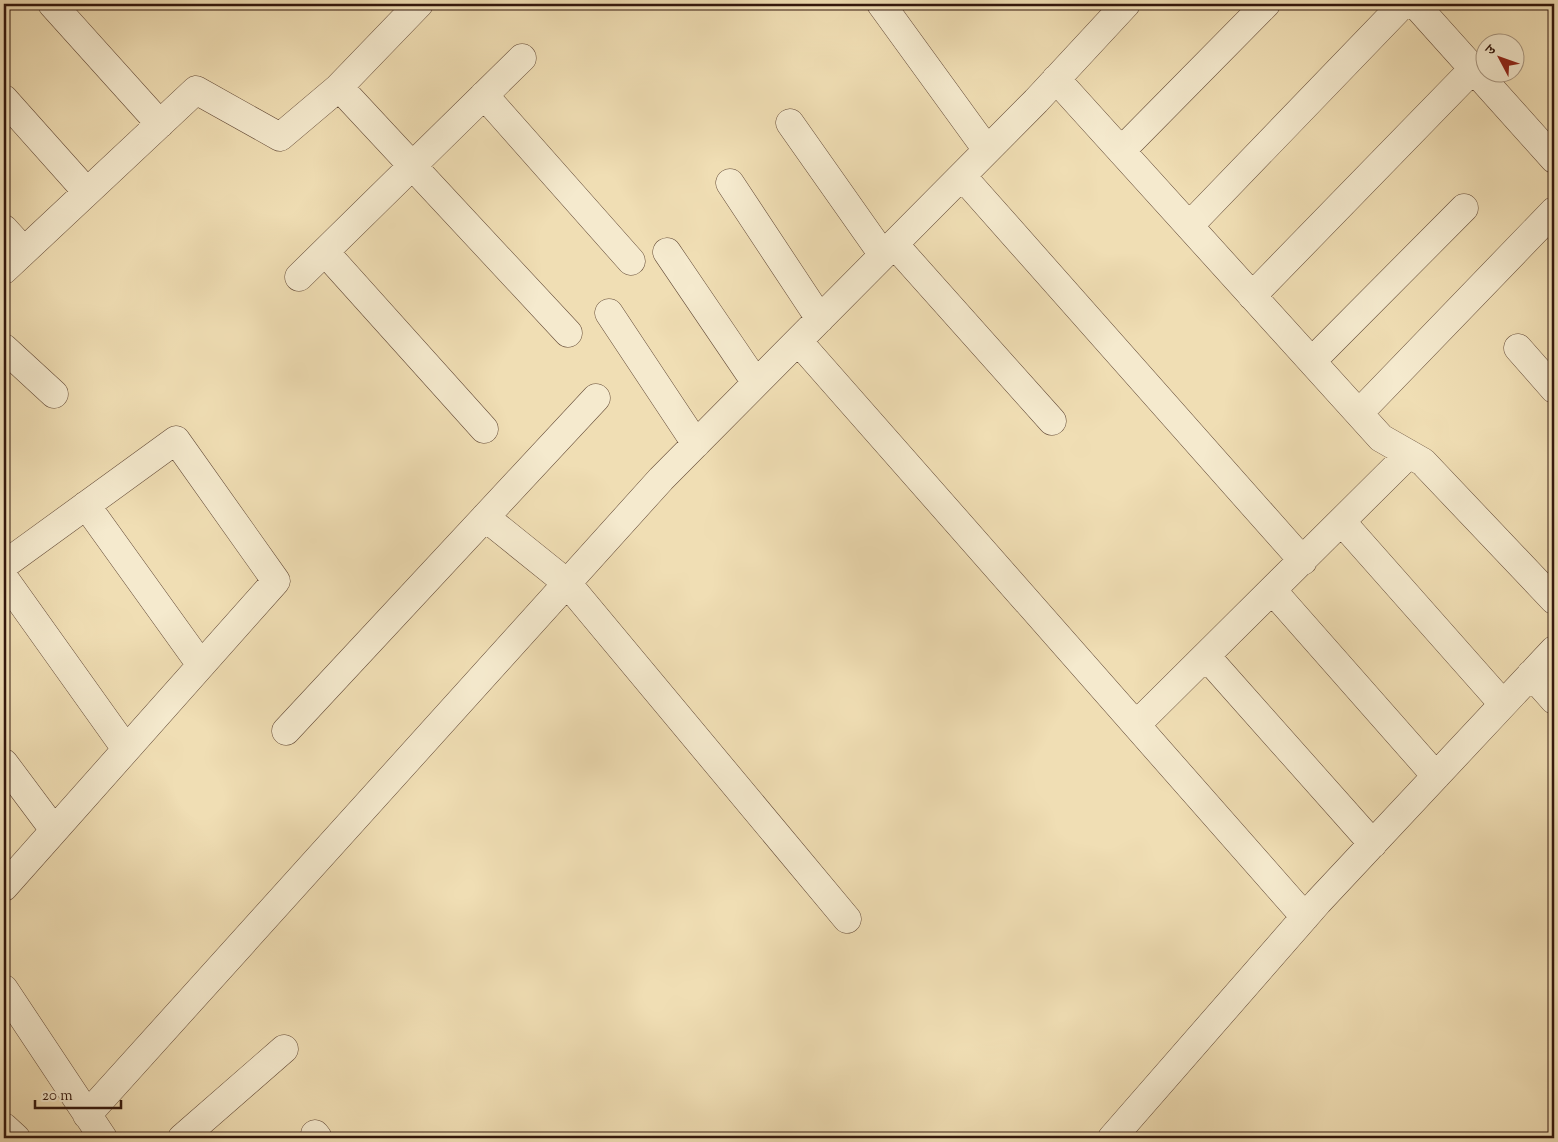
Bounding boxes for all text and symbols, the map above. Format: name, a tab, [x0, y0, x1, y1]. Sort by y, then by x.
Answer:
north arrow	[1476, 32, 1526, 82]
text: उ	[1481, 41, 1502, 61]
scale bar	[35, 1077, 121, 1109]
text: 20 m	[42, 1086, 73, 1107]

